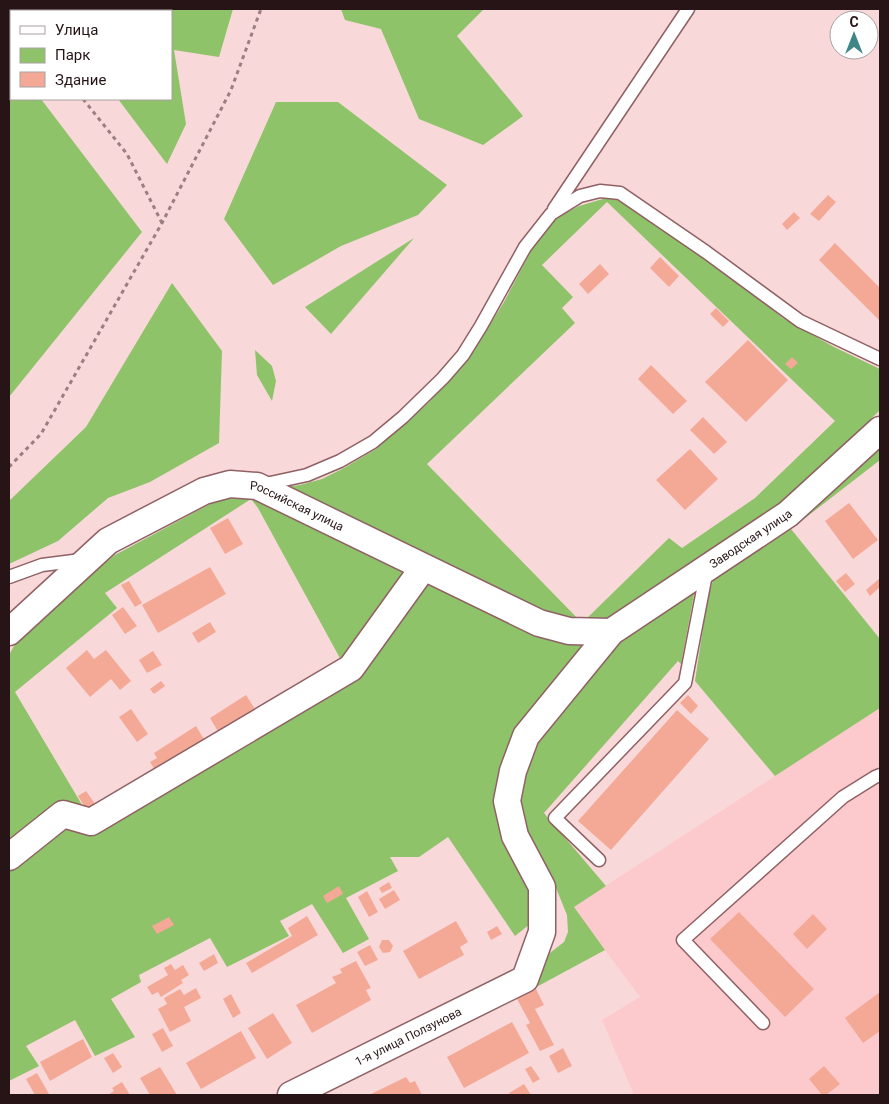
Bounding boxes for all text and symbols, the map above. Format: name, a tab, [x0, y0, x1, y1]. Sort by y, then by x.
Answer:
legend	[10, 10, 172, 100]
north arrow	[829, 10, 879, 60]
text: С	[849, 14, 859, 30]
text: Улица	[55, 21, 98, 39]
text: Парк	[55, 46, 90, 64]
text: Здание	[55, 71, 106, 89]
street label: Российская улица	[249, 478, 346, 534]
street label: Заводская улица	[707, 507, 795, 571]
street label: 1-я улица Ползунова	[353, 1005, 464, 1069]

